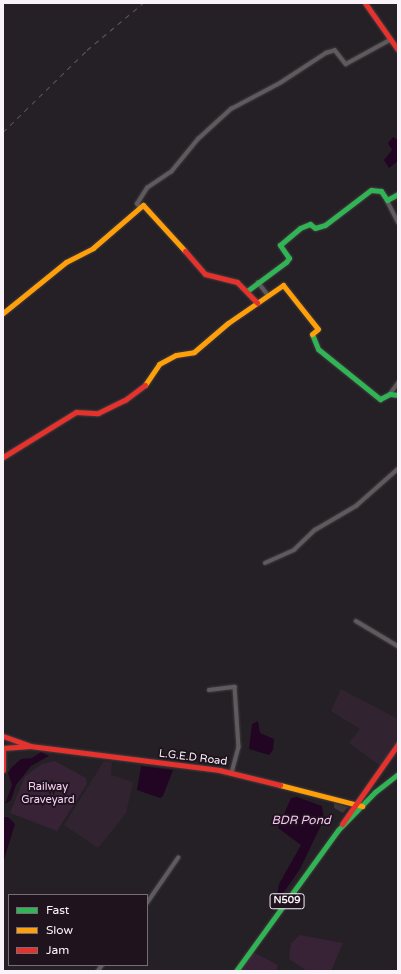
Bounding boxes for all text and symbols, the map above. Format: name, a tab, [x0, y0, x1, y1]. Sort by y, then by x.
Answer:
street label: L.G.E.D Road	[158, 747, 228, 769]
park label: Railway Graveyard	[21, 781, 75, 807]
water label: BDR Pond	[271, 814, 331, 828]
road number: N509	[269, 893, 305, 909]
legend	[8, 894, 148, 966]
text: Fast	[46, 903, 69, 917]
text: Slow	[46, 923, 73, 937]
text: Jam	[46, 943, 69, 957]

